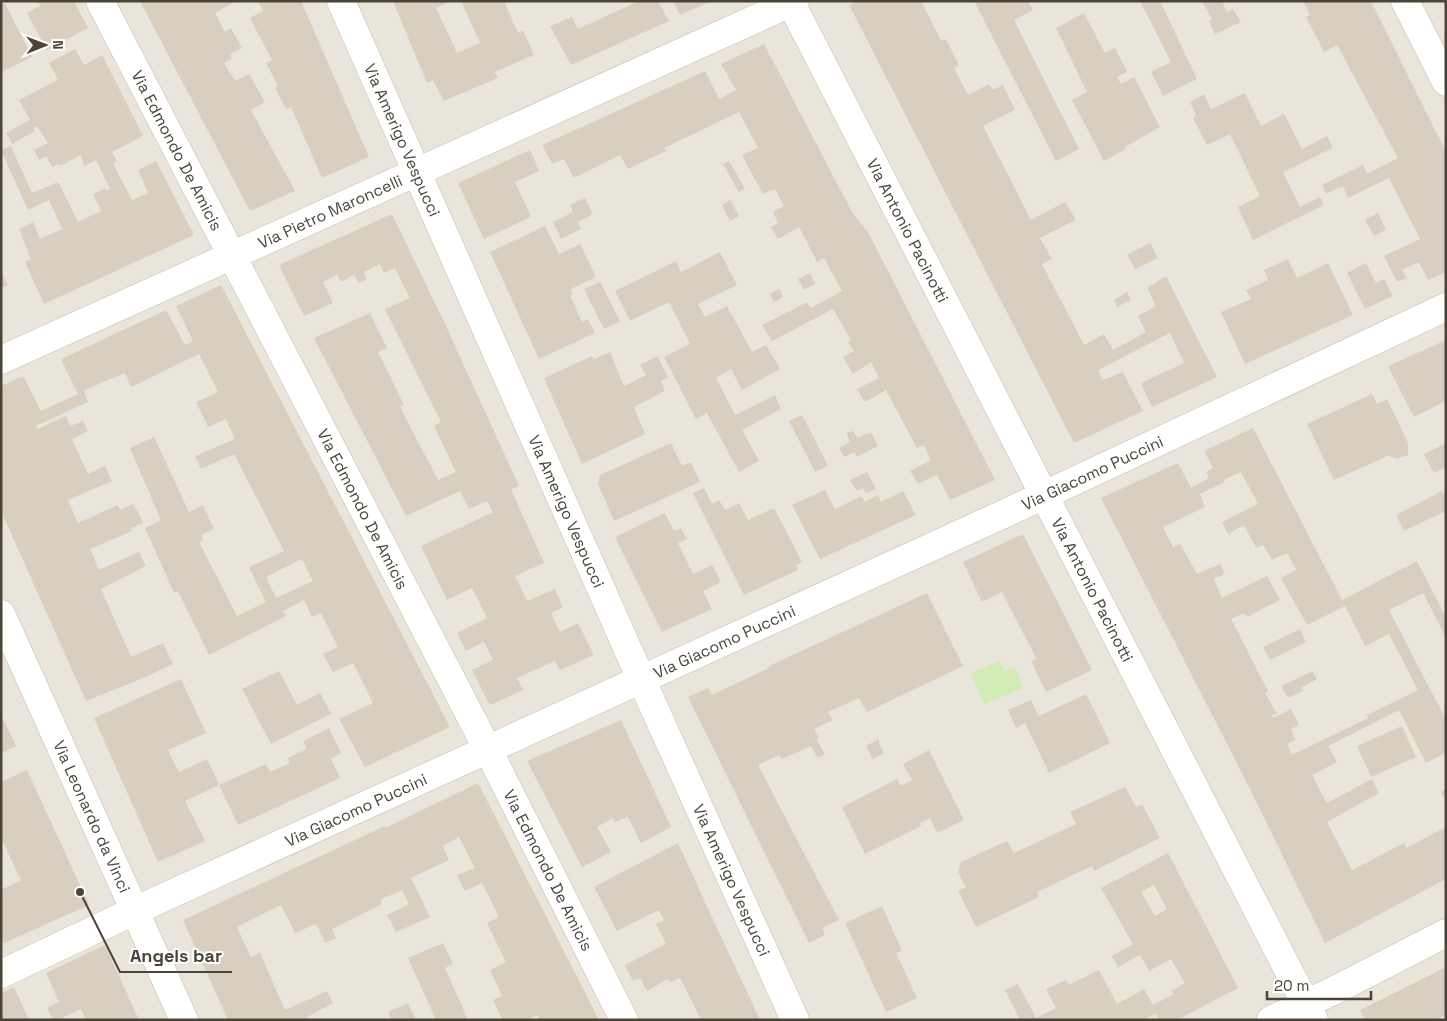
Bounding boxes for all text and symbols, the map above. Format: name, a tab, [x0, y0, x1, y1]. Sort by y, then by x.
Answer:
north arrow	[20, 20, 70, 70]
text: N	[49, 40, 67, 50]
street label: Via Amerigo Vespucci	[360, 60, 445, 220]
street label: Via Edmondo De Amicis	[127, 66, 228, 234]
street label: Via Antonio Pacinotti	[862, 155, 954, 306]
street label: Via Pietro Maroncelli	[254, 169, 405, 253]
street label: Via Edmondo De Amicis	[313, 425, 413, 593]
street label: Via Giacomo Puccini	[1018, 430, 1167, 515]
street label: Via Amerigo Vespucci	[524, 432, 610, 591]
street label: Via Antonio Pacinotti	[1047, 514, 1139, 665]
street label: Via Giacomo Puccini	[650, 600, 799, 683]
street label: Via Leonardo da Vinci	[49, 737, 136, 896]
street label: Via Giacomo Puccini	[281, 768, 430, 851]
street label: Via Edmondo De Amicis	[499, 786, 598, 954]
street label: Via Amerigo Vespucci	[688, 801, 775, 959]
callout: Angels bar	[120, 939, 232, 972]
text: Angels bar	[130, 944, 222, 967]
scale bar	[1267, 968, 1371, 1000]
text: 20 m	[1274, 976, 1309, 995]

